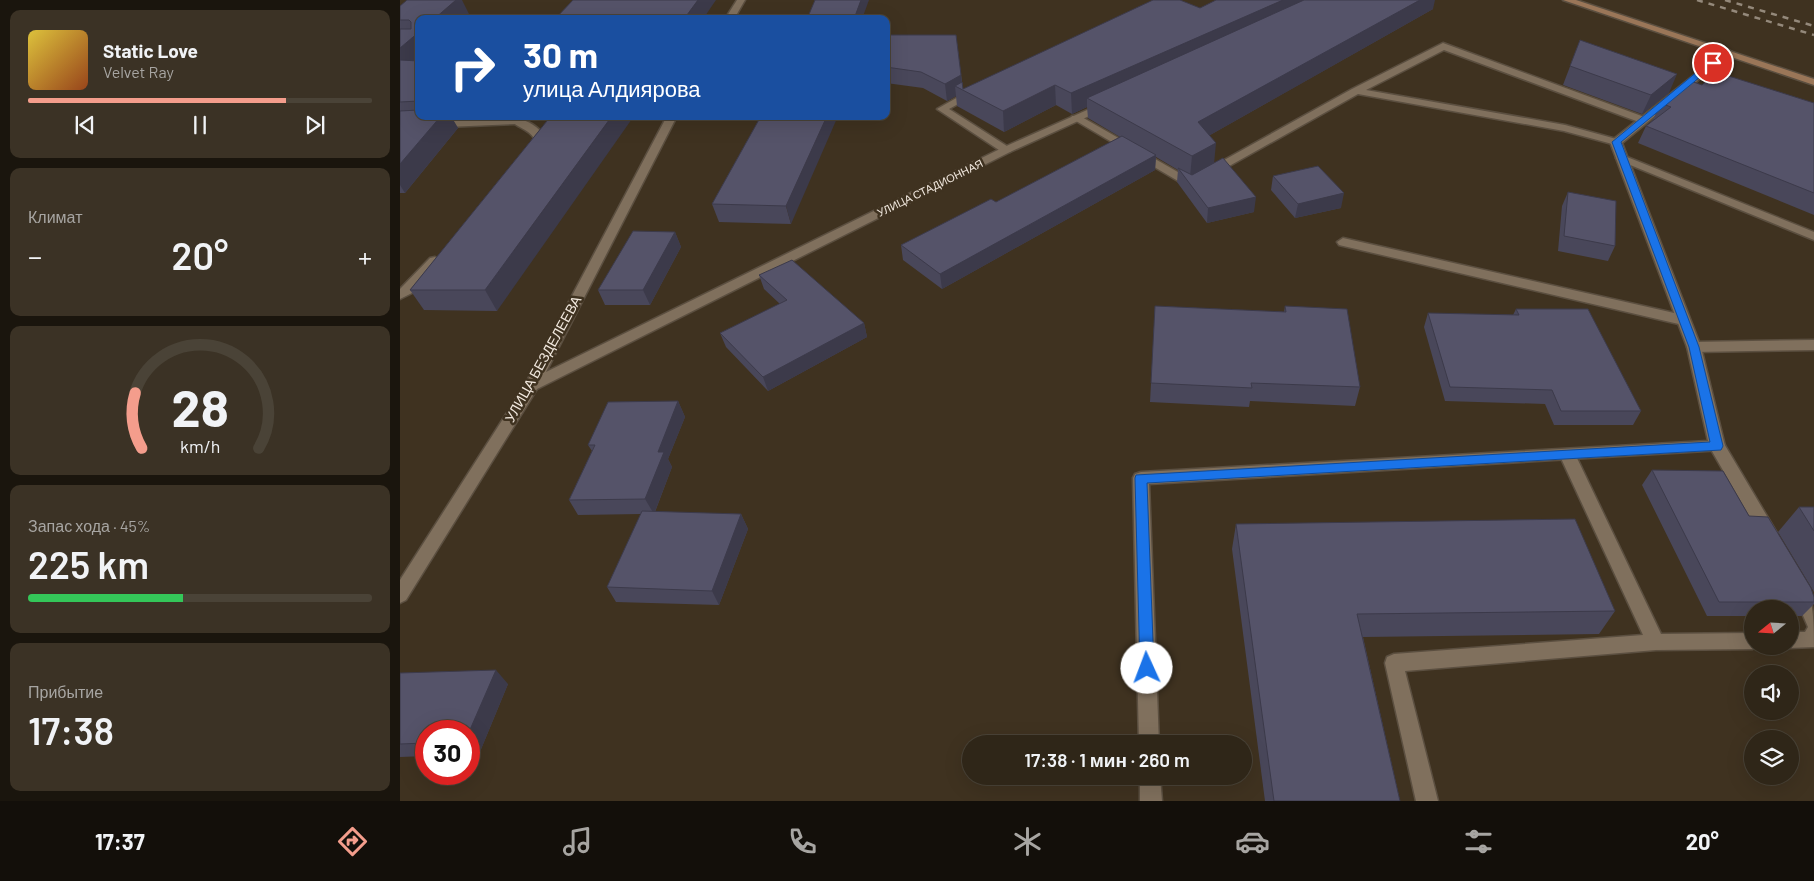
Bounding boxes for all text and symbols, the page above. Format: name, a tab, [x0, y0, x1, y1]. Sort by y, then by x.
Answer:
text: 30 m	[523, 33, 598, 75]
icon: right	[440, 35, 505, 100]
text: Static Love	[103, 39, 198, 62]
pin	[1692, 42, 1734, 84]
icon: arrive	[1699, 49, 1727, 77]
text: Velvet Ray	[103, 62, 174, 81]
text: улица Алдиярова	[523, 75, 701, 101]
icon: previous	[71, 111, 99, 139]
icon: pause	[186, 111, 214, 139]
icon: next	[301, 111, 329, 139]
street label: УЛИЦА СТАДИОННАЯ	[875, 156, 985, 219]
text: Климат	[28, 207, 82, 226]
text: 20°	[172, 232, 228, 278]
text: −	[28, 239, 42, 273]
text: +	[358, 239, 372, 273]
street label: УЛИЦА БЕЗДЕЛЕЕВА	[501, 292, 585, 425]
text: 28	[171, 375, 229, 437]
text: km/h	[180, 435, 220, 457]
text: Запас хода · 45%	[28, 516, 150, 535]
text: 225 km	[28, 541, 149, 587]
north arrow	[1744, 600, 1799, 655]
map controls	[1744, 600, 1799, 785]
position arrow	[1120, 641, 1172, 693]
button: sound	[1744, 665, 1799, 720]
text: Прибытие	[28, 682, 103, 701]
text: 17:38	[28, 707, 114, 753]
speed limit sign: 30	[415, 720, 480, 785]
button: layers	[1744, 730, 1799, 785]
text: 17:38 · 1 мин · 260 m	[1024, 748, 1190, 771]
icon: directions	[335, 824, 370, 859]
icon: music	[560, 824, 595, 859]
icon: phone	[785, 824, 820, 859]
icon: climate	[1010, 824, 1045, 859]
icon: car	[1235, 824, 1270, 859]
icon: filters	[1461, 824, 1496, 859]
text: 17:37	[95, 828, 145, 854]
text: 20°	[1686, 828, 1719, 854]

